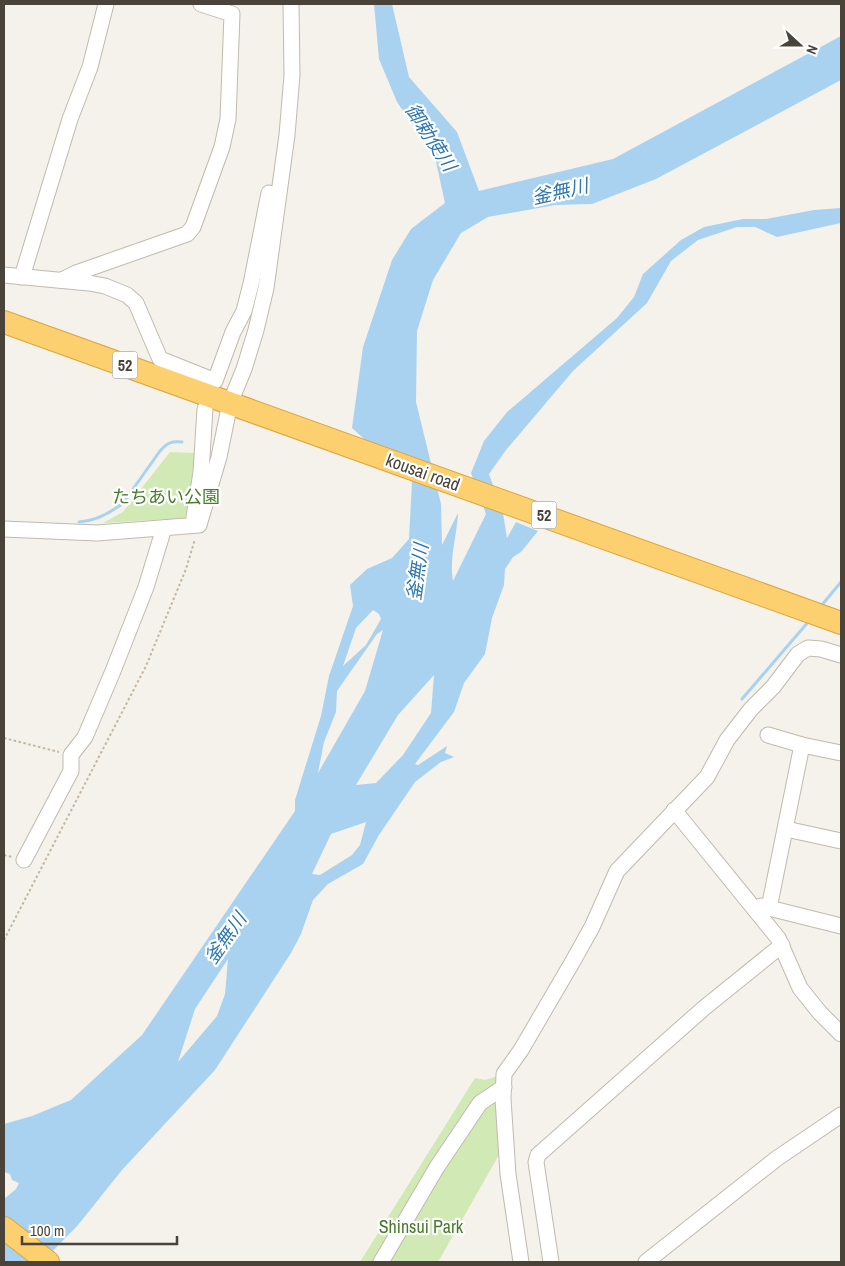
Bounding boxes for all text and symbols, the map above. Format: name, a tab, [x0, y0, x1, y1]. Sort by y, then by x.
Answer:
north arrow	[775, 20, 825, 70]
text: N	[802, 43, 822, 57]
water label: 御勅使川	[399, 98, 464, 178]
water label: 釜無川	[529, 171, 593, 210]
road number: 52	[112, 352, 138, 378]
street label: kousai road	[382, 447, 464, 497]
park label: たちあい公園	[112, 484, 220, 509]
road number: 52	[532, 502, 556, 528]
water label: 釜無川	[400, 540, 434, 602]
water label: 釜無川	[198, 906, 253, 969]
scale bar	[22, 1214, 178, 1246]
park label: Shinsui Park	[379, 1214, 464, 1239]
text: 100 m	[30, 1220, 64, 1241]

